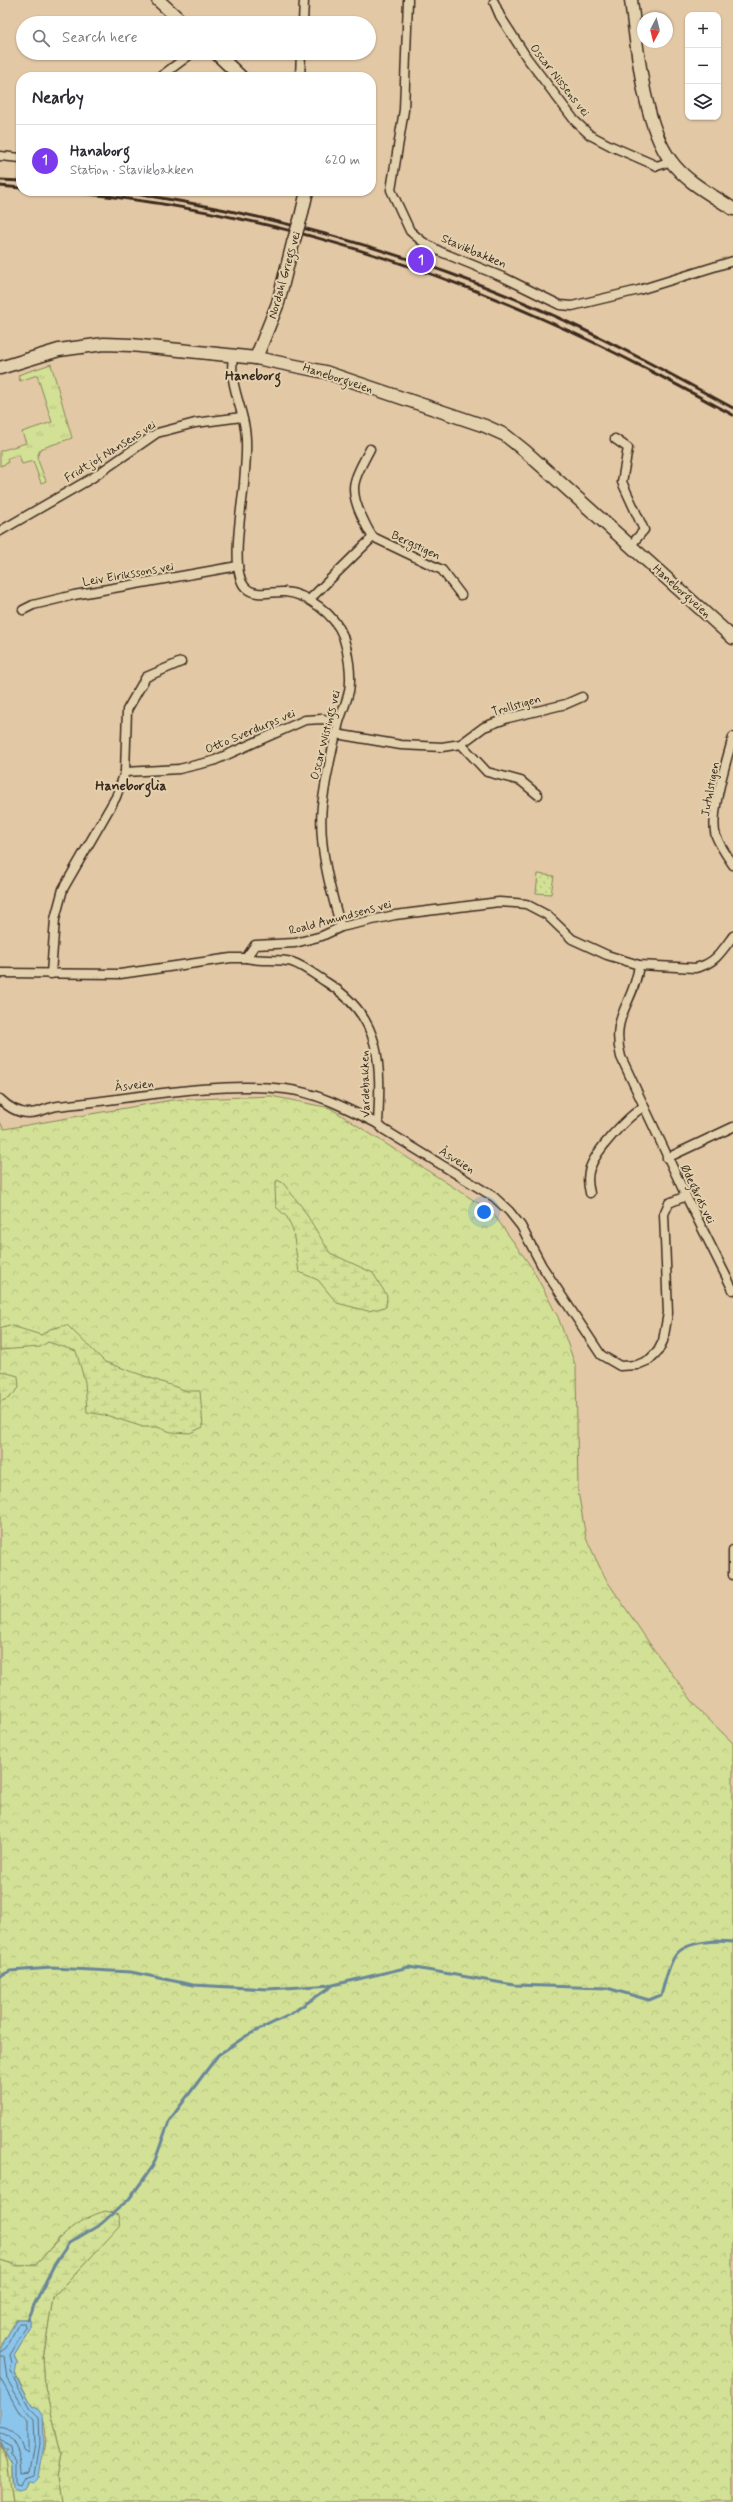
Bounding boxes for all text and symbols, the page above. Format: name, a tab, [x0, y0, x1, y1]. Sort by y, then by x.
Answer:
north arrow	[637, 12, 673, 48]
map controls	[685, 12, 721, 120]
button: +	[685, 12, 721, 48]
search box	[16, 16, 376, 60]
icon: search	[30, 27, 52, 49]
text: Search here	[62, 28, 138, 48]
street label: Oscar Nissens vei	[526, 41, 593, 120]
button: −	[685, 48, 721, 84]
button: layers	[685, 84, 721, 120]
text: Nearby	[32, 87, 84, 109]
text: Hanaborg	[70, 142, 130, 162]
text: 1	[42, 152, 48, 169]
text: 620 m	[325, 152, 360, 169]
text: Station · Stavikbakken	[70, 162, 194, 179]
street label: Nordahl Griegs vei	[265, 230, 306, 321]
street label: Stavikbakken	[438, 231, 509, 273]
pin: 1	[408, 245, 434, 275]
street label: Haneborgveien	[300, 360, 375, 399]
district label: Haneborg	[225, 367, 281, 388]
street label: Fridtjof Nansens vei	[62, 417, 159, 486]
street label: Bergstigen	[388, 527, 443, 564]
street label: Leiv Eirikssons vei	[81, 559, 175, 591]
street label: Haneborgveien	[648, 561, 714, 623]
street label: Oscar Wistings vei	[307, 689, 346, 782]
street label: Trollstigen	[490, 691, 543, 721]
street label: Otto Sverdurps vei	[203, 706, 298, 758]
street label: Jutulstigen	[698, 761, 724, 818]
district label: Haneborglia	[95, 777, 167, 798]
street label: Roald Amundsens vei	[287, 897, 393, 939]
street label: Vardebakken	[357, 1050, 375, 1118]
street label: Åsveien	[114, 1076, 154, 1096]
street label: Åsveien	[436, 1144, 477, 1178]
street label: Ødegårds vei	[675, 1162, 718, 1227]
your location	[474, 1202, 494, 1222]

